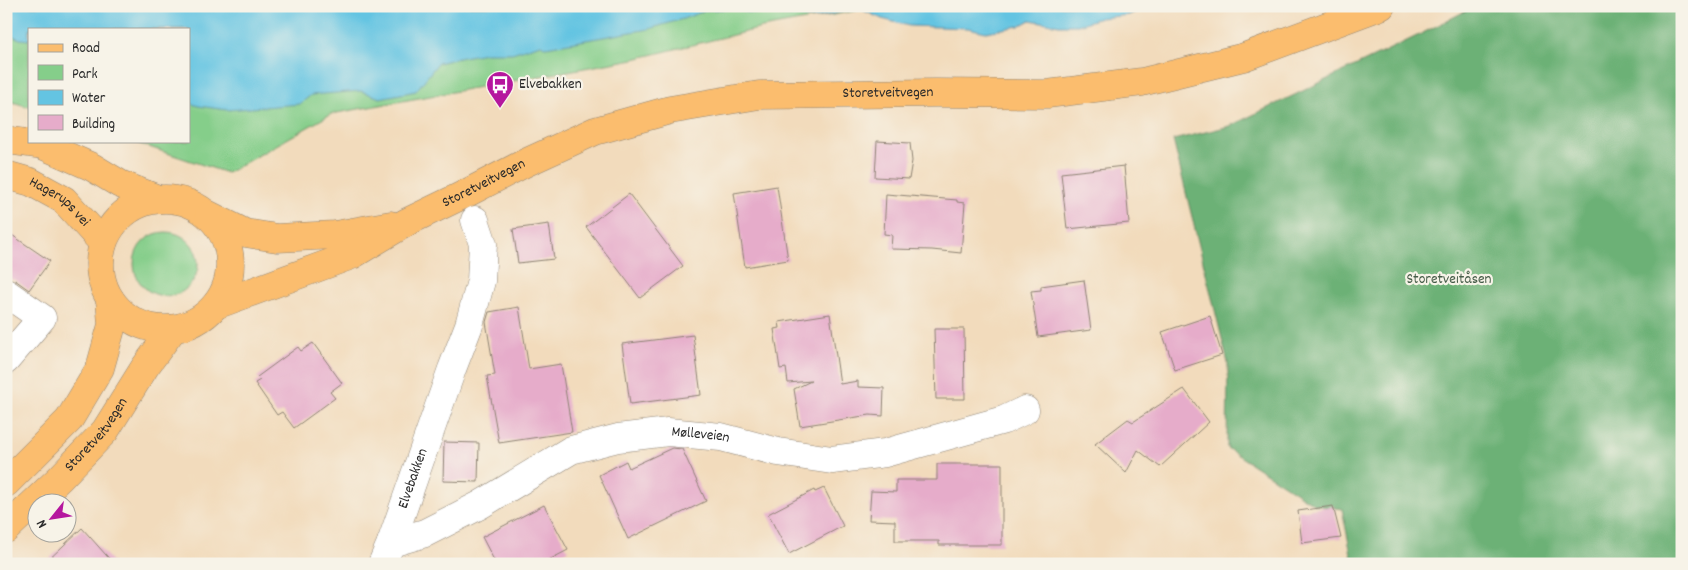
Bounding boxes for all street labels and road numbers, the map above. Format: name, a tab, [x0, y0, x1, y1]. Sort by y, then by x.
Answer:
street label: Storetveitvegen	[842, 82, 933, 105]
street label: Storetveitvegen	[439, 153, 530, 214]
street label: Hagerups vei	[25, 172, 95, 232]
street label: Storetveitvegen	[60, 394, 134, 477]
street label: Mølleveien	[670, 421, 732, 450]
street label: Elvebakken	[393, 445, 434, 512]

